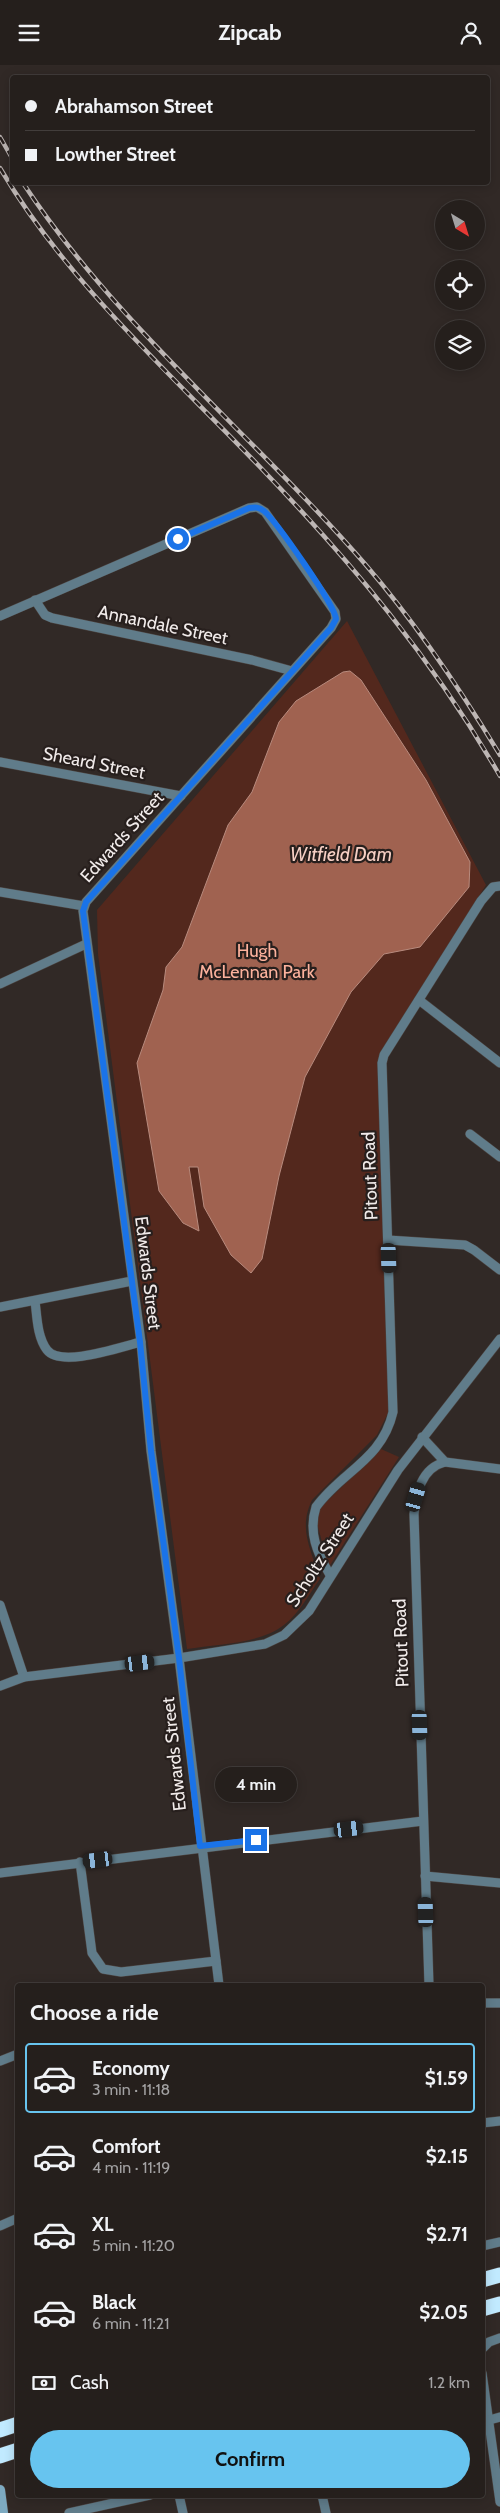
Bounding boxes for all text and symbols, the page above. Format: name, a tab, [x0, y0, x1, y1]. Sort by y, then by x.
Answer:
icon: menu	[15, 19, 43, 47]
text: Zipcab	[218, 19, 282, 46]
icon: person	[457, 19, 485, 47]
text: Abrahamson Street	[55, 95, 213, 118]
text: Lowther Street	[55, 143, 176, 166]
north arrow	[435, 200, 485, 250]
map controls	[435, 200, 485, 370]
button: locate	[435, 260, 485, 310]
button: layers	[435, 320, 485, 370]
route start	[167, 528, 189, 550]
street label: Annandale Street	[96, 600, 230, 650]
street label: Sheard Street	[41, 742, 147, 784]
street label: Edwards Street	[76, 787, 168, 887]
water label: Witfield Dam	[290, 843, 392, 866]
park label: Hugh McLennan Park	[199, 940, 316, 983]
street label: Pitout Road	[357, 1131, 383, 1221]
street label: Edwards Street	[130, 1215, 166, 1331]
car	[380, 1243, 397, 1273]
car	[404, 1481, 427, 1513]
street label: Scholtz Street	[282, 1509, 358, 1611]
street label: Pitout Road	[388, 1598, 414, 1688]
car	[124, 1654, 155, 1672]
street label: Edwards Street	[157, 1696, 191, 1812]
car	[411, 1710, 428, 1740]
callout: 4 min	[215, 1767, 297, 1803]
text: 4 min	[236, 1775, 276, 1794]
car	[333, 1820, 364, 1838]
route end	[245, 1829, 267, 1851]
car	[82, 1851, 113, 1869]
car	[417, 1897, 434, 1927]
text: Choose a ride	[30, 1999, 159, 2026]
icon: car	[32, 2056, 77, 2101]
text: Economy	[92, 2057, 170, 2080]
text: $1.59	[425, 2067, 468, 2090]
text: 3 min · 11:18	[92, 2080, 170, 2099]
icon: car	[32, 2134, 77, 2179]
text: Comfort	[92, 2135, 161, 2158]
text: $2.15	[426, 2145, 468, 2168]
text: 4 min · 11:19	[92, 2158, 170, 2177]
icon: car	[32, 2212, 77, 2257]
text: XL	[92, 2213, 113, 2236]
text: $2.71	[426, 2223, 468, 2246]
text: 5 min · 11:20	[92, 2236, 175, 2255]
icon: car	[32, 2290, 77, 2335]
text: Black	[92, 2291, 136, 2314]
text: $2.05	[419, 2301, 468, 2324]
text: 6 min · 11:21	[92, 2314, 169, 2333]
icon: cash	[30, 2369, 58, 2397]
text: Cash	[70, 2371, 109, 2394]
text: 1.2 km	[428, 2373, 470, 2392]
button: Confirm	[30, 2430, 470, 2488]

